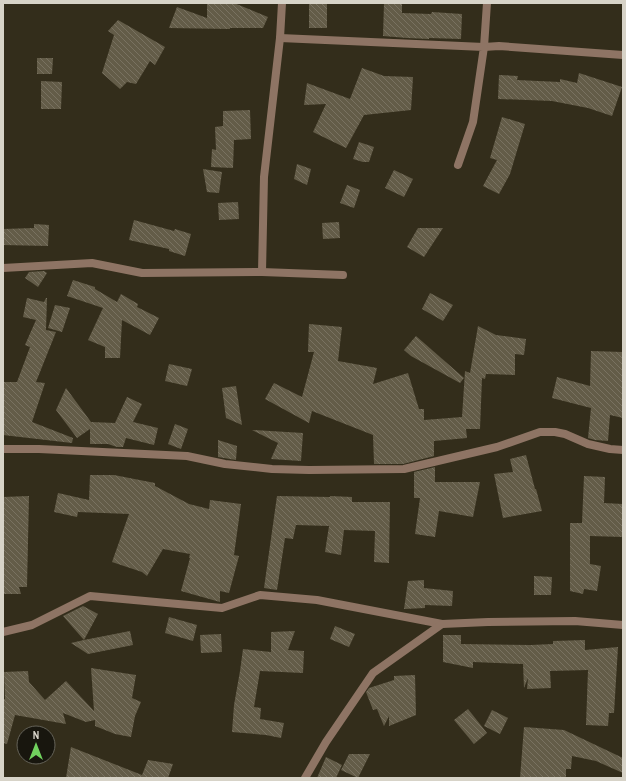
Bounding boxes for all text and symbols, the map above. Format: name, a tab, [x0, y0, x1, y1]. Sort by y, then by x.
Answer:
north arrow	[16, 725, 56, 765]
text: N	[33, 728, 39, 742]

